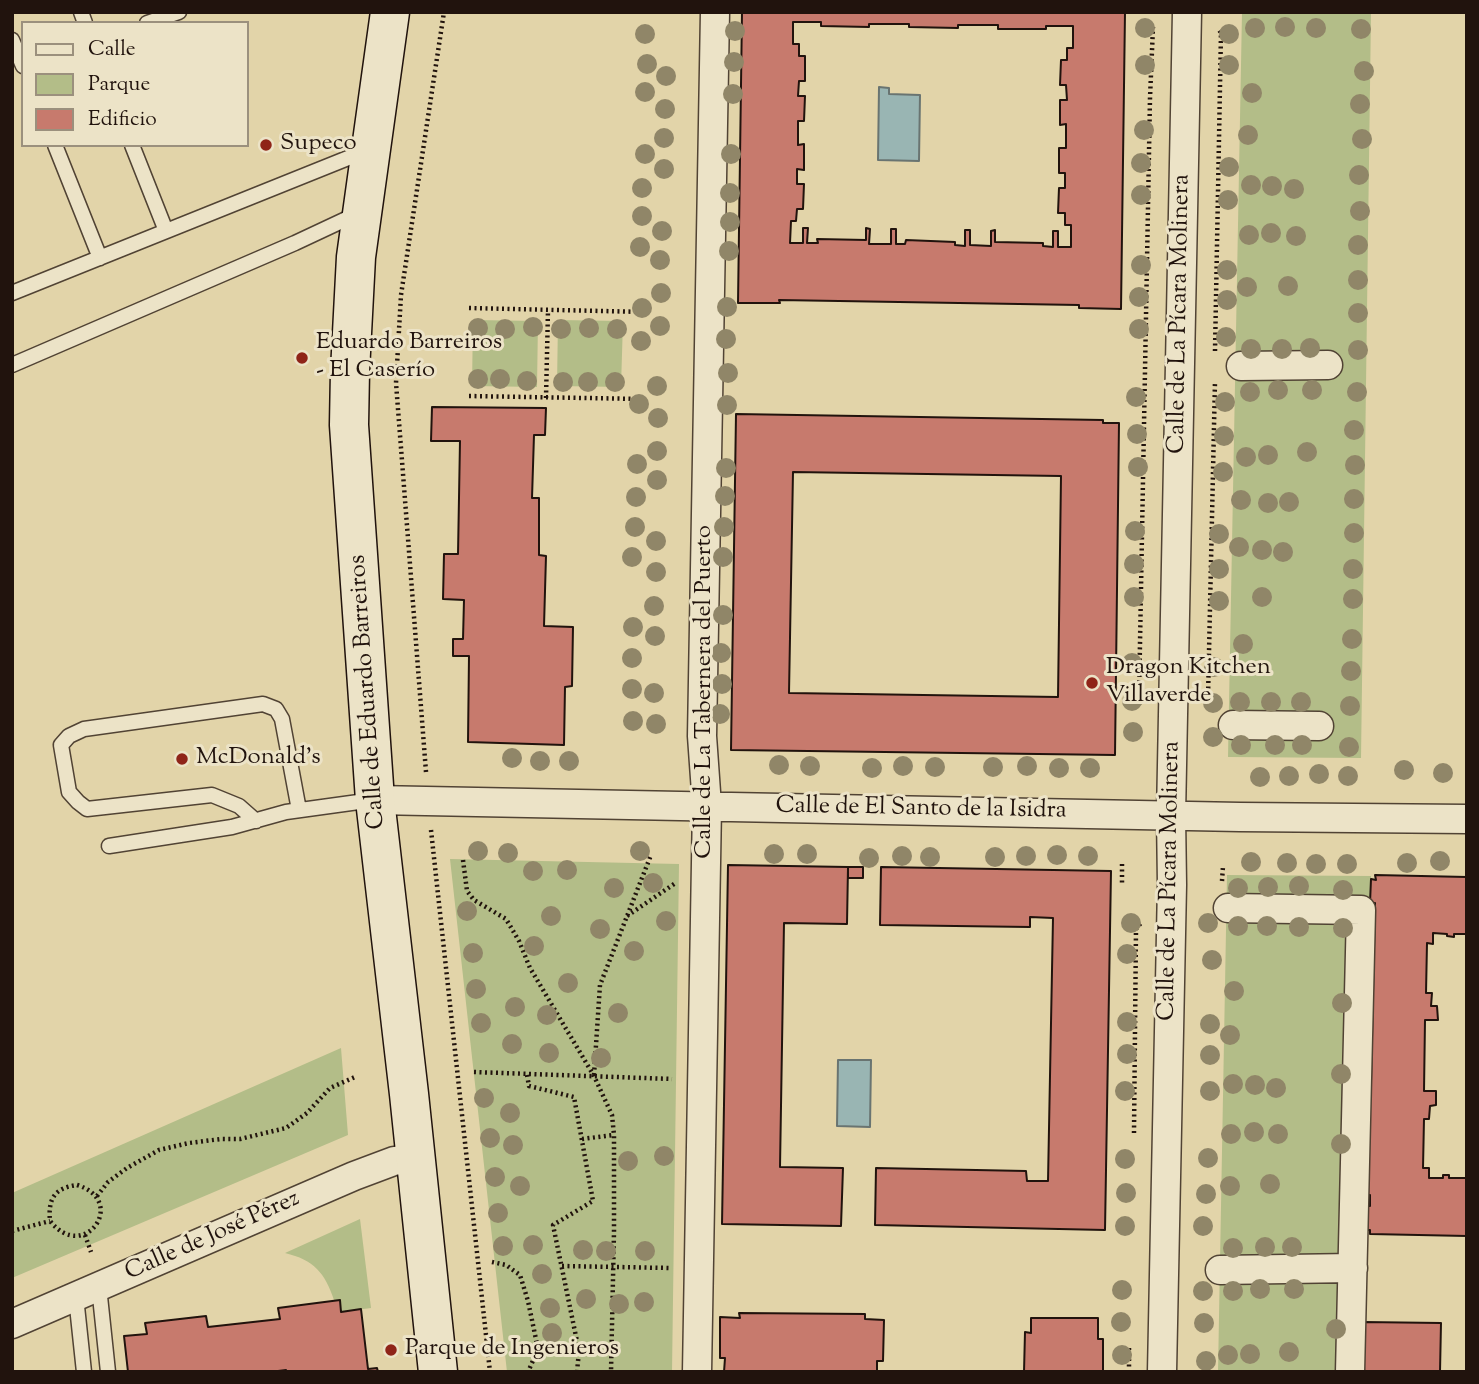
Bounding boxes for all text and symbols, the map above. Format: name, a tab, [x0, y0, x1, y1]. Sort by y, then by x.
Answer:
legend	[21, 21, 248, 147]
text: Calle	[88, 35, 136, 65]
text: Parque	[88, 70, 150, 100]
text: Edificio	[88, 105, 157, 135]
place label: Supeco	[280, 131, 357, 159]
marker: Supeco	[258, 137, 274, 153]
street label: Calle de La Pícara Molinera	[1164, 174, 1198, 454]
place label: Eduardo Barreiros - El Caserío	[316, 330, 502, 386]
marker: Eduardo Barreiros - El Caserío	[294, 350, 310, 366]
street label: Calle de La Tabernera del Puerto	[692, 525, 720, 859]
street label: Calle de Eduardo Barreiros	[345, 554, 393, 830]
place label: Dragon Kitchen Villaverde	[1106, 655, 1271, 711]
marker: Dragon Kitchen Villaverde	[1084, 675, 1100, 691]
street label: Calle de La Pícara Molinera	[1154, 741, 1188, 1021]
place label: McDonald's	[196, 745, 321, 773]
marker: McDonald's	[174, 751, 190, 767]
street label: Calle de El Santo de la Isidra	[775, 793, 1067, 827]
street label: Calle de José Pérez	[121, 1186, 305, 1288]
place label: Parque de Ingenieros	[405, 1336, 619, 1364]
marker: Parque de Ingenieros	[383, 1342, 399, 1358]

